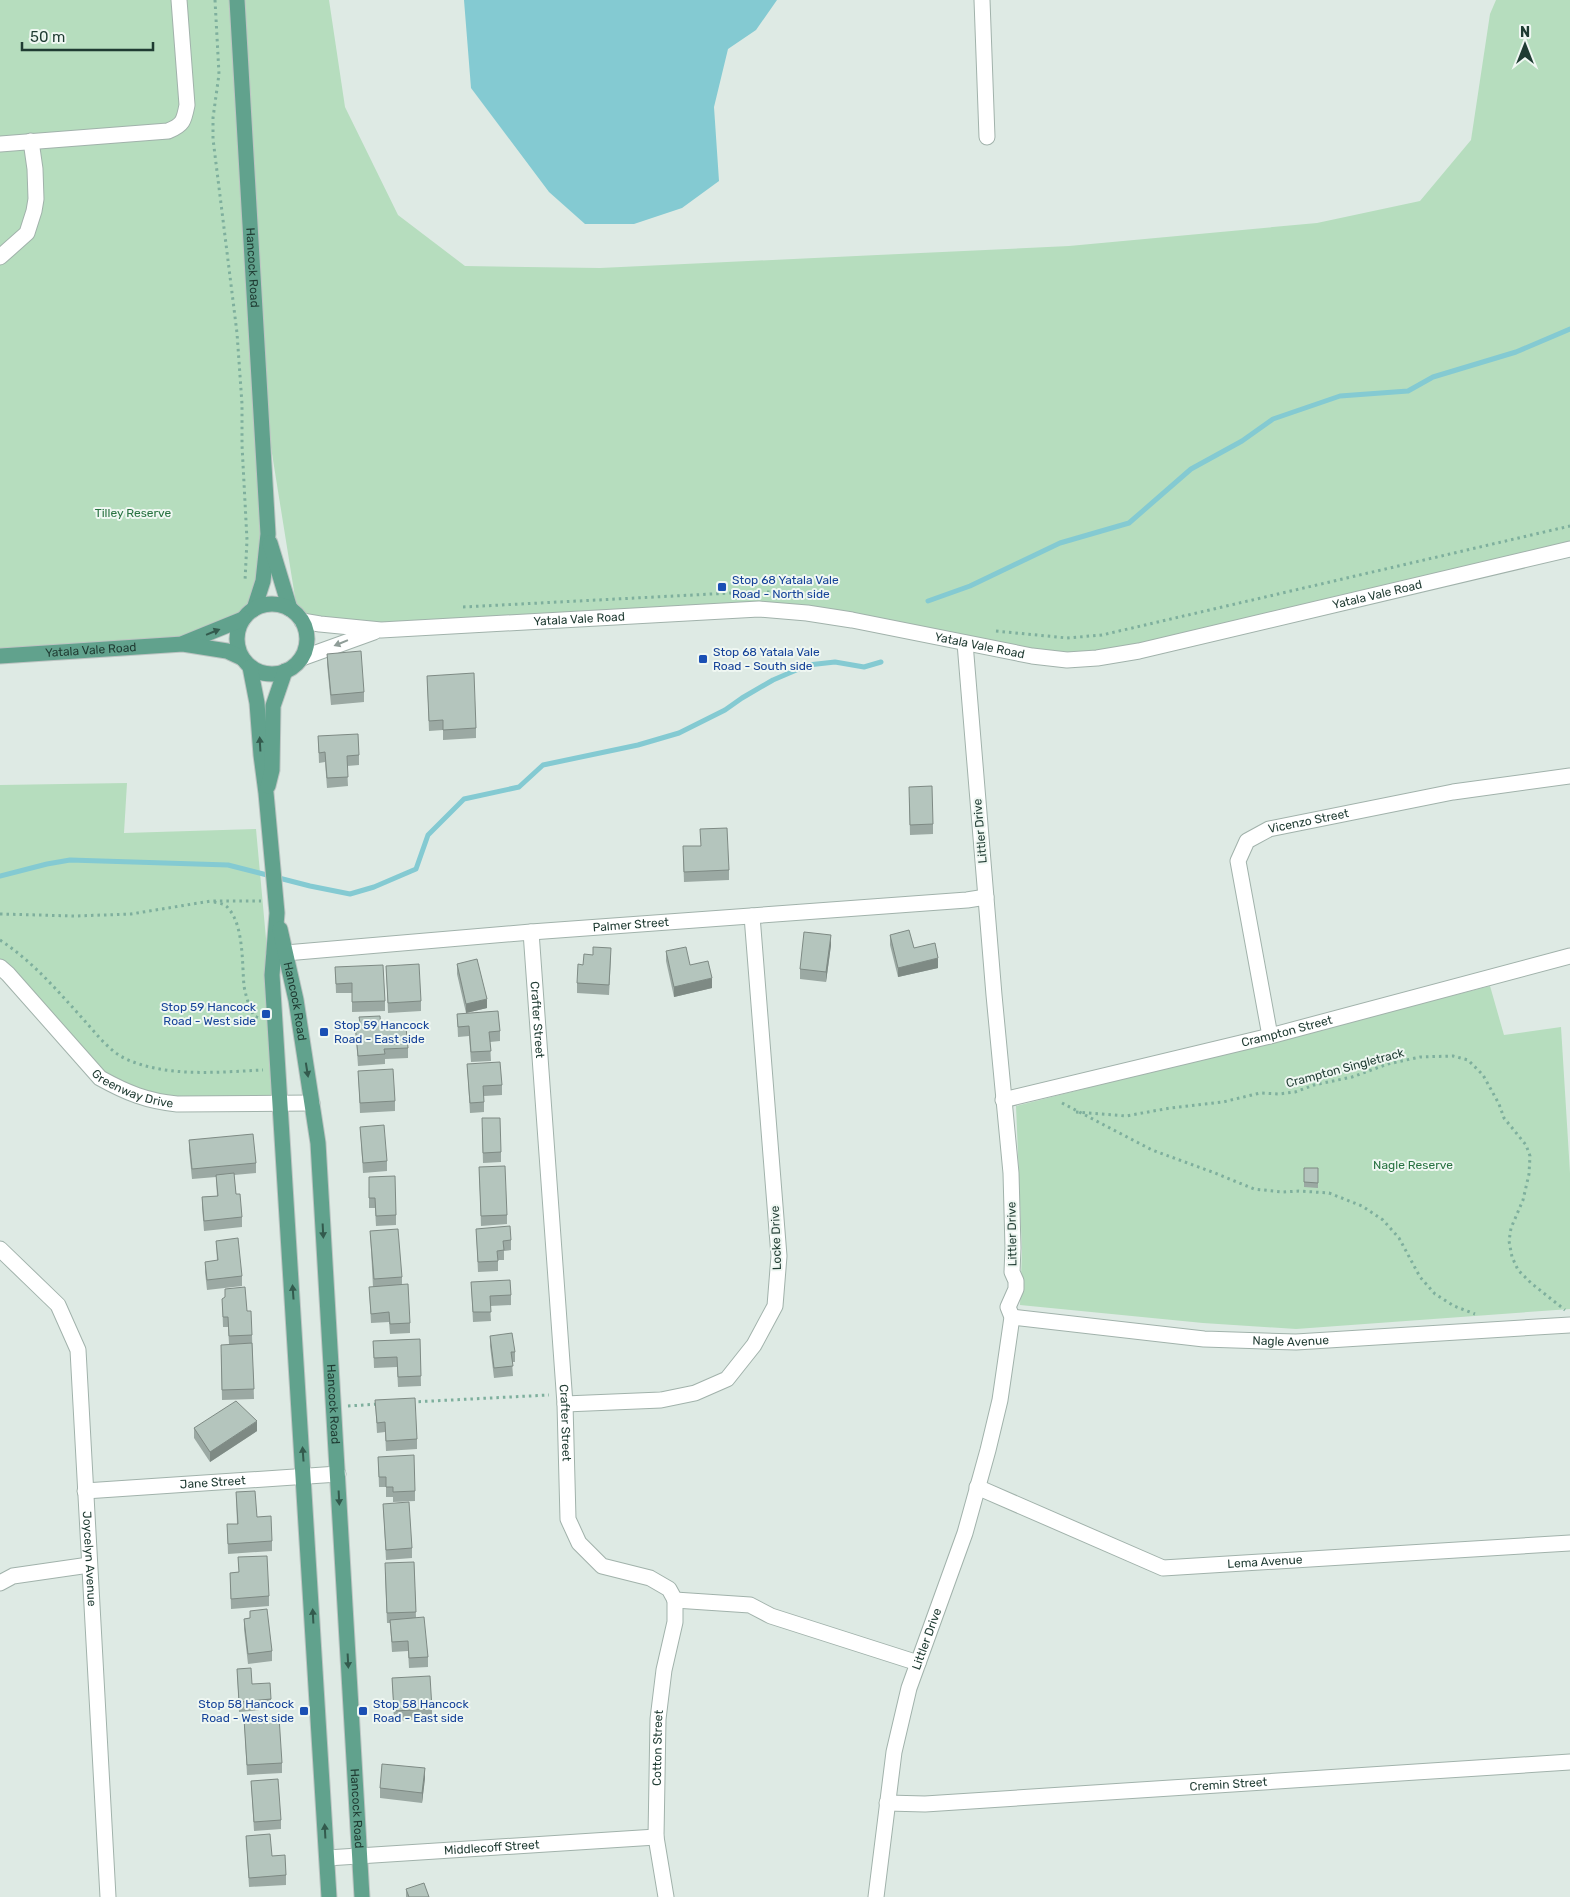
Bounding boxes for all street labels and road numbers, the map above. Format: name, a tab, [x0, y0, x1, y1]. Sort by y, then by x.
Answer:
street label: Hancock Road	[243, 227, 262, 308]
street label: Yatala Vale Road	[1331, 577, 1423, 612]
street label: Yatala Vale Road	[533, 609, 625, 629]
street label: Yatala Vale Road	[933, 630, 1026, 661]
street label: Yatala Vale Road	[45, 640, 137, 660]
street label: Littler Drive	[970, 798, 990, 864]
street label: Vicenzo Street	[1267, 806, 1350, 836]
street label: Palmer Street	[592, 915, 670, 934]
street label: Hancock Road	[281, 961, 309, 1042]
street label: Crafter Street	[528, 981, 547, 1059]
street label: Crampton Street	[1240, 1013, 1334, 1050]
street label: Crampton Singletrack	[1284, 1045, 1406, 1091]
street label: Greenway Drive	[89, 1066, 174, 1111]
street label: Littler Drive	[1004, 1201, 1020, 1267]
street label: Locke Drive	[768, 1205, 784, 1271]
street label: Nagle Avenue	[1252, 1333, 1330, 1349]
street label: Hancock Road	[324, 1364, 343, 1444]
street label: Crafter Street	[557, 1384, 574, 1462]
street label: Jane Street	[179, 1473, 246, 1492]
street label: Joycelyn Avenue	[80, 1511, 99, 1607]
street label: Lema Avenue	[1227, 1552, 1303, 1571]
street label: Littler Drive	[909, 1606, 944, 1672]
street label: Cotton Street	[650, 1709, 666, 1786]
street label: Hancock Road	[348, 1768, 366, 1849]
street label: Cremin Street	[1189, 1775, 1268, 1794]
street label: Middlecoff Street	[444, 1837, 540, 1858]

